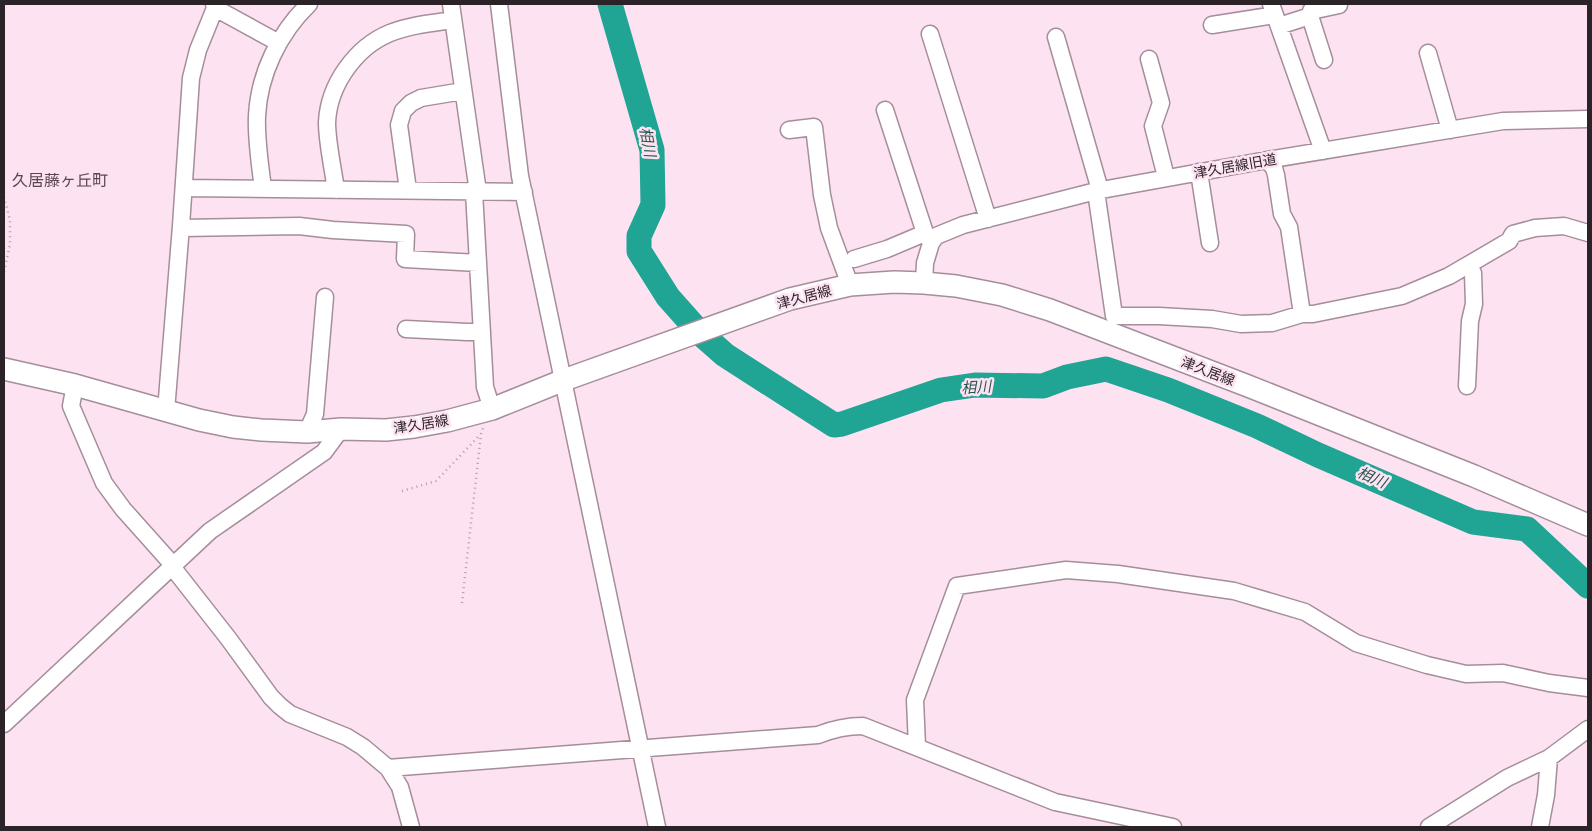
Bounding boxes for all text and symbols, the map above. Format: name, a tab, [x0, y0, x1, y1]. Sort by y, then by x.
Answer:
water label: 相川	[637, 126, 660, 160]
street label: 津久居線旧道	[1192, 151, 1278, 181]
district label: 久居藤ヶ丘町	[12, 171, 108, 189]
street label: 津久居線	[775, 282, 833, 312]
street label: 津久居線	[1179, 353, 1237, 389]
water label: 相川	[960, 377, 994, 397]
street label: 津久居線	[392, 412, 450, 436]
water label: 相川	[1355, 463, 1391, 492]

